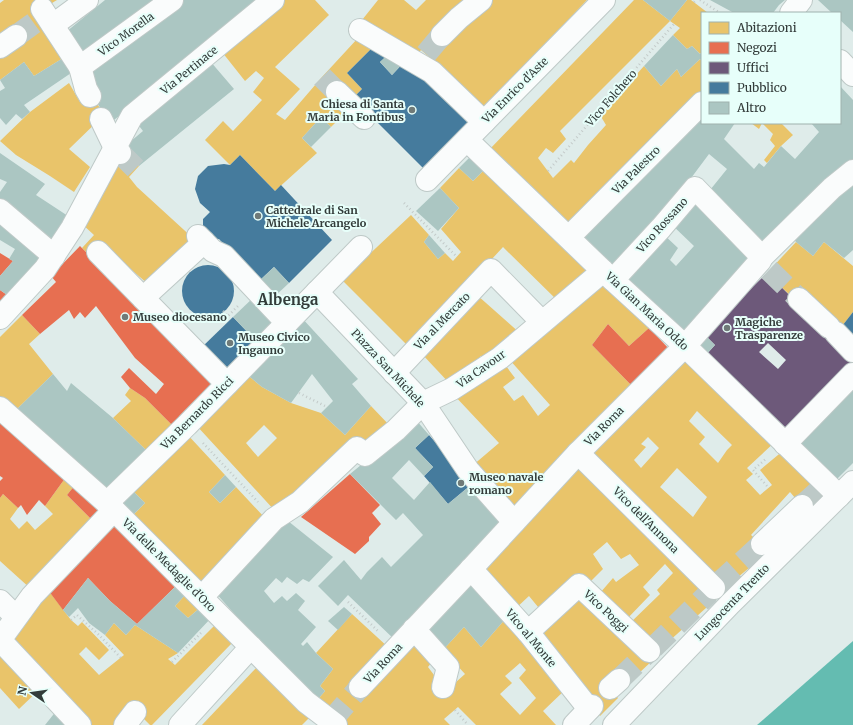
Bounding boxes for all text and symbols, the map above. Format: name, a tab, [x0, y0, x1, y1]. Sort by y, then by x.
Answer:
street label: Vico Morella	[95, 9, 157, 60]
legend	[701, 12, 841, 124]
text: Abitazioni	[736, 20, 797, 35]
text: Negozi	[737, 40, 777, 55]
street label: Via Pertinace	[157, 43, 221, 98]
street label: Via Enrico d'Aste	[478, 54, 551, 127]
text: Uffici	[737, 60, 769, 75]
street label: Vico Folchero	[582, 66, 640, 130]
text: Pubblico	[737, 80, 787, 95]
place label: Chiesa di Santa Maria in Fontibus	[307, 97, 404, 124]
text: Altro	[736, 100, 766, 115]
marker: Chiesa di Santa Maria in Fontibus	[407, 105, 417, 115]
street label: Via Palestro	[608, 143, 663, 198]
street label: Vico Rossano	[633, 194, 691, 256]
place label: Cattedrale di San Michele Arcangelo	[266, 203, 367, 230]
marker: Cattedrale di San Michele Arcangelo	[253, 211, 263, 221]
street label: Via Gian Maria Oddo	[602, 268, 692, 353]
street label: Via al Mercato	[410, 289, 473, 353]
district label: Albenga	[256, 290, 319, 309]
place label: Museo diocesano	[133, 310, 227, 324]
marker: Museo diocesano	[120, 312, 130, 322]
place label: Magiche Trasparenze	[735, 315, 803, 342]
marker: Magiche Trasparenze	[722, 323, 732, 333]
street label: Piazza San Michele	[348, 326, 428, 410]
place label: Museo Civico Ingauno	[238, 330, 310, 357]
marker: Museo Civico Ingauno	[225, 338, 235, 348]
street label: Via Cavour	[453, 347, 508, 392]
street label: Via Bernardo Ricci	[157, 373, 237, 453]
street label: Via Roma	[581, 403, 627, 449]
place label: Museo navale romano	[469, 470, 543, 497]
marker: Museo navale romano	[456, 478, 466, 488]
street label: Vico dell'Annona	[609, 483, 682, 556]
street label: Via delle Medaglie d'Oro	[119, 515, 219, 615]
street label: Lungocenta Trento	[692, 560, 772, 643]
street label: Vico Poggi	[580, 586, 631, 635]
street label: Vico al Monte	[502, 605, 559, 670]
street label: Via Roma	[360, 640, 405, 687]
north arrow	[12, 673, 52, 713]
text: N	[14, 685, 30, 697]

